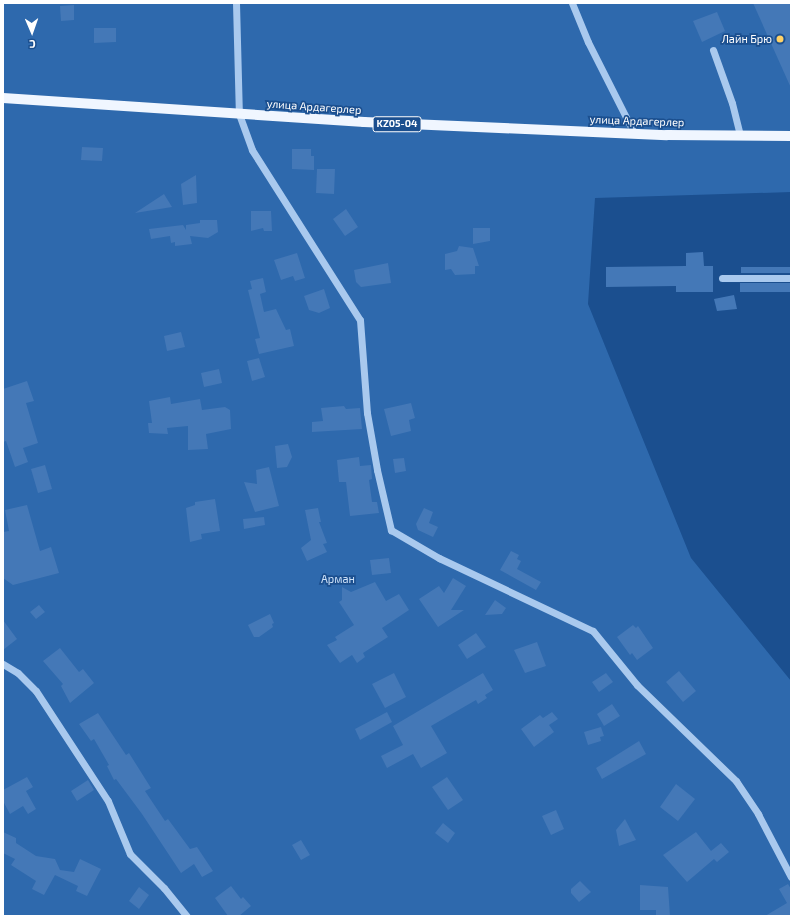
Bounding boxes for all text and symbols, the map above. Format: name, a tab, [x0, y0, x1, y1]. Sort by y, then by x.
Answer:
north arrow	[12, 12, 52, 52]
place label: Лайн Брю	[722, 32, 772, 46]
marker: Лайн Брю	[775, 34, 785, 44]
text: С	[29, 38, 36, 51]
street label: улица Ардагерлер	[266, 97, 362, 117]
street label: улица Ардагерлер	[589, 113, 685, 129]
road number: KZ05-04	[372, 116, 422, 132]
park label: Арман	[321, 572, 355, 586]

